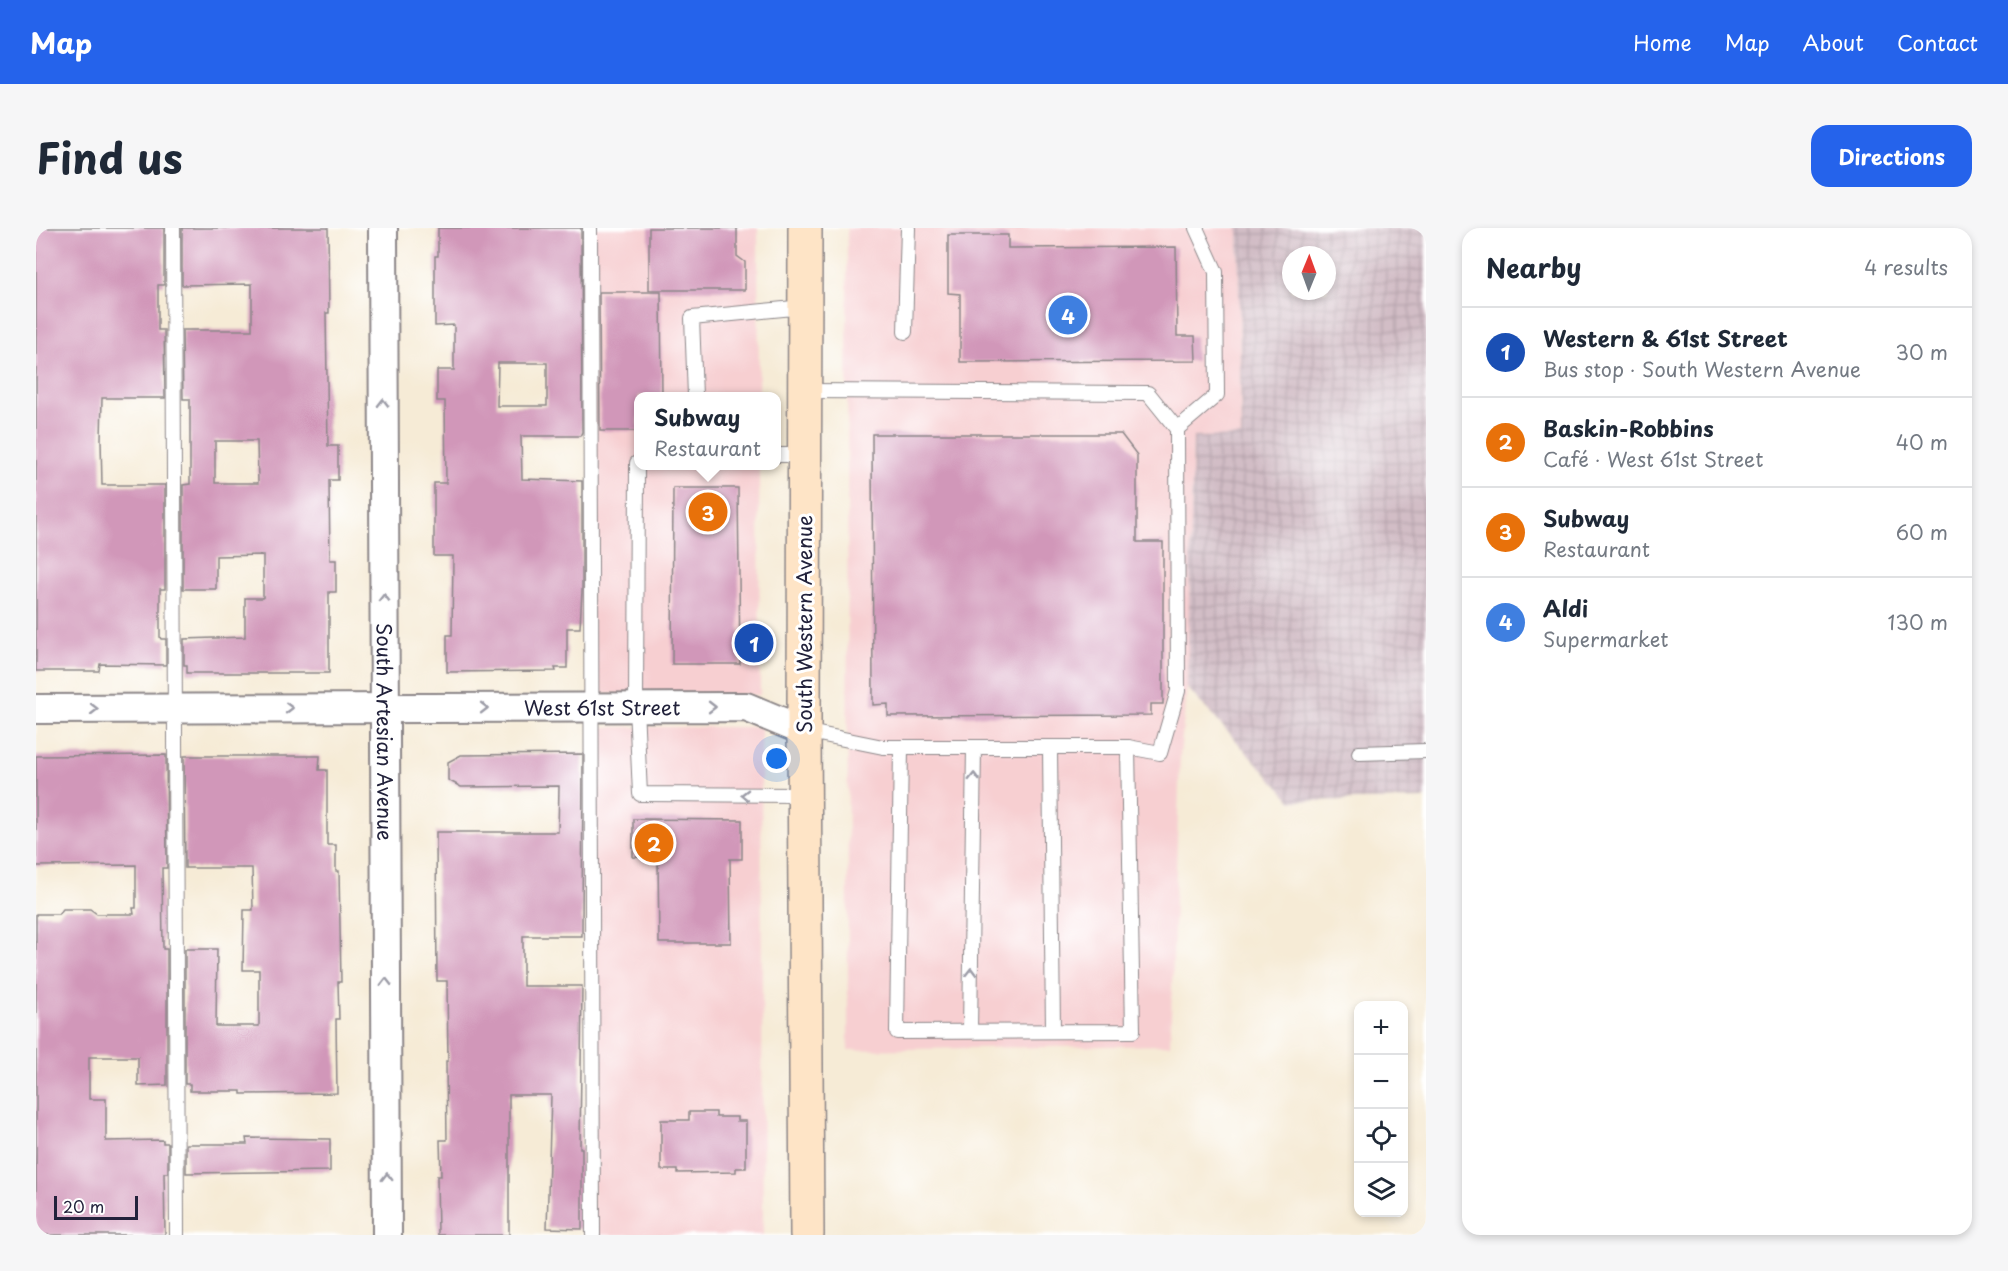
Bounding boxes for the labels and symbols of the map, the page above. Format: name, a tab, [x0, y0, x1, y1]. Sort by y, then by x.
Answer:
north arrow	[1282, 246, 1336, 300]
pin: 4	[1048, 292, 1088, 338]
one-way arrow	[377, 398, 389, 407]
pin: 3	[688, 490, 728, 534]
street label: South Western Avenue	[789, 515, 819, 733]
one-way arrow	[378, 593, 390, 602]
pin: 1	[734, 620, 774, 666]
street label: South Artesian Avenue	[370, 623, 400, 841]
street label: West 61st Street	[524, 692, 680, 723]
one-way arrow	[708, 701, 717, 713]
one-way arrow	[285, 702, 294, 714]
one-way arrow	[480, 702, 489, 714]
one-way arrow	[90, 703, 99, 715]
your location	[762, 744, 791, 773]
one-way arrow	[967, 773, 980, 782]
one-way arrow	[741, 789, 750, 801]
pin: 2	[634, 820, 674, 866]
one-way arrow	[965, 968, 977, 977]
one-way arrow	[380, 977, 392, 986]
one-way arrow	[381, 1172, 393, 1181]
scale bar	[54, 1193, 138, 1220]

